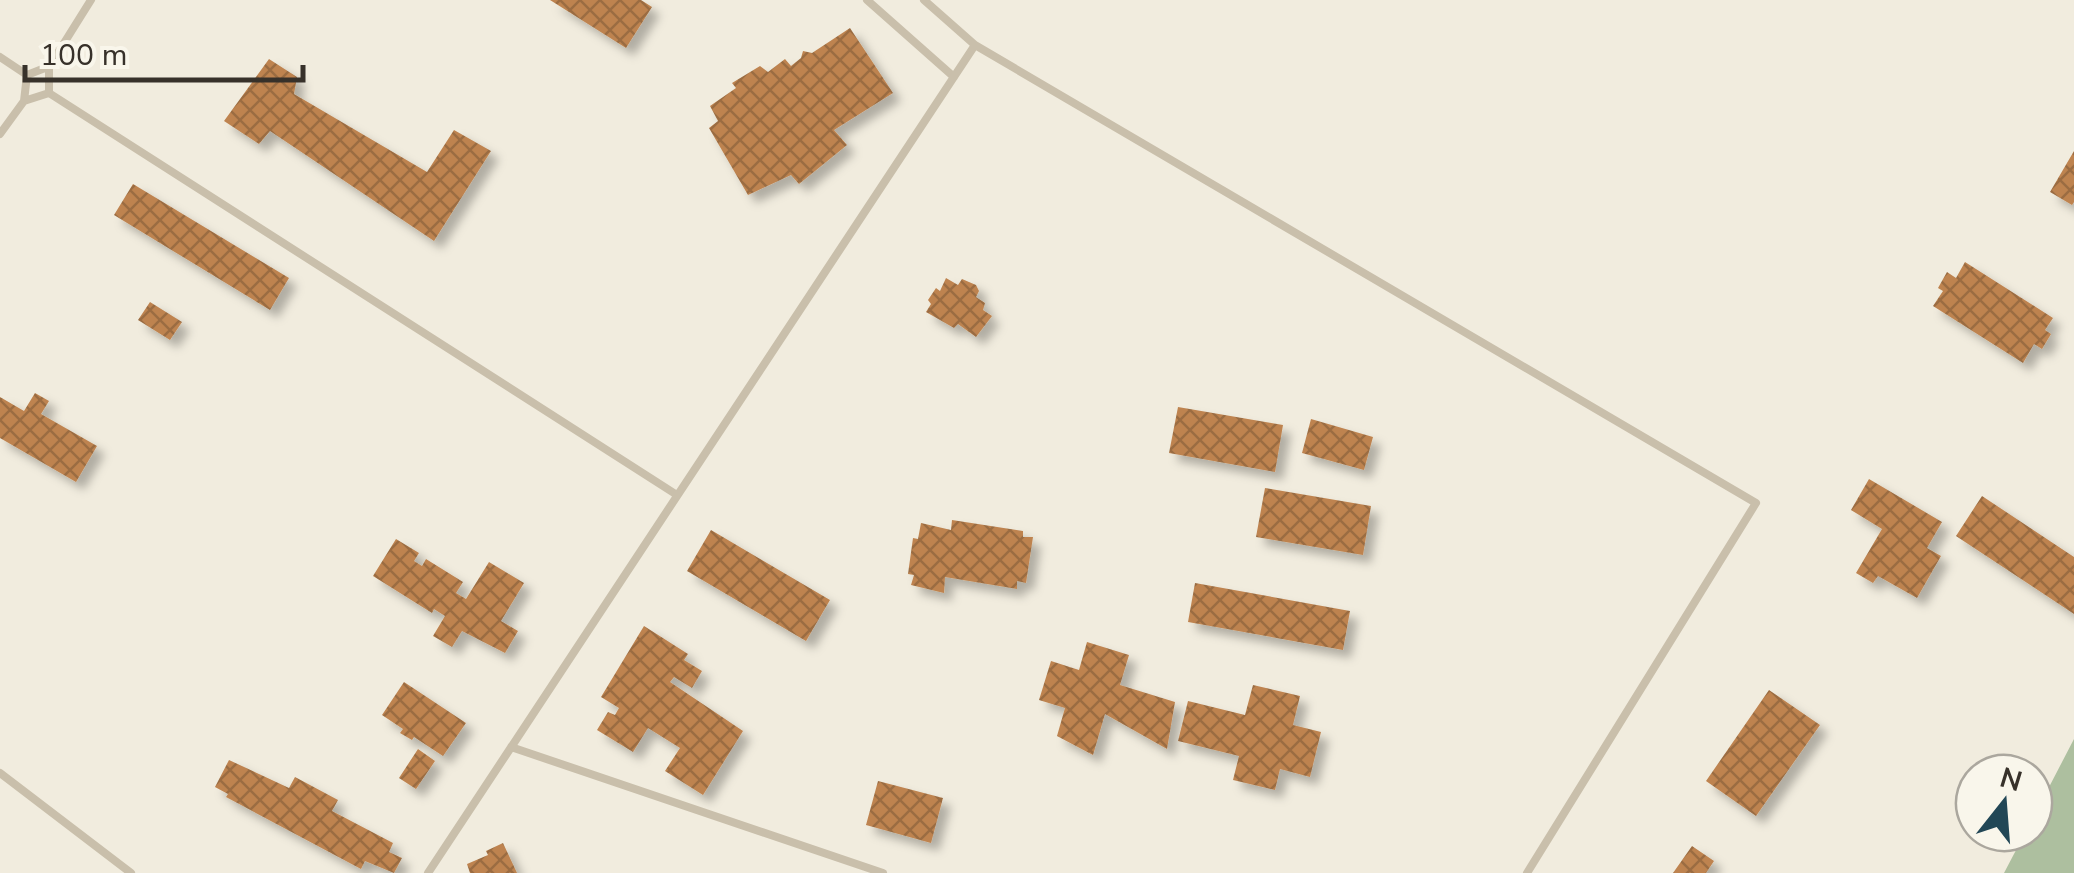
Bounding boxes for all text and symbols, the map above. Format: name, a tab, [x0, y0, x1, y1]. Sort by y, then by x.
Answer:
scale bar	[25, 20, 302, 82]
text: 100 m	[40, 35, 127, 76]
north arrow	[1954, 753, 2054, 853]
text: N	[1995, 759, 2027, 801]

